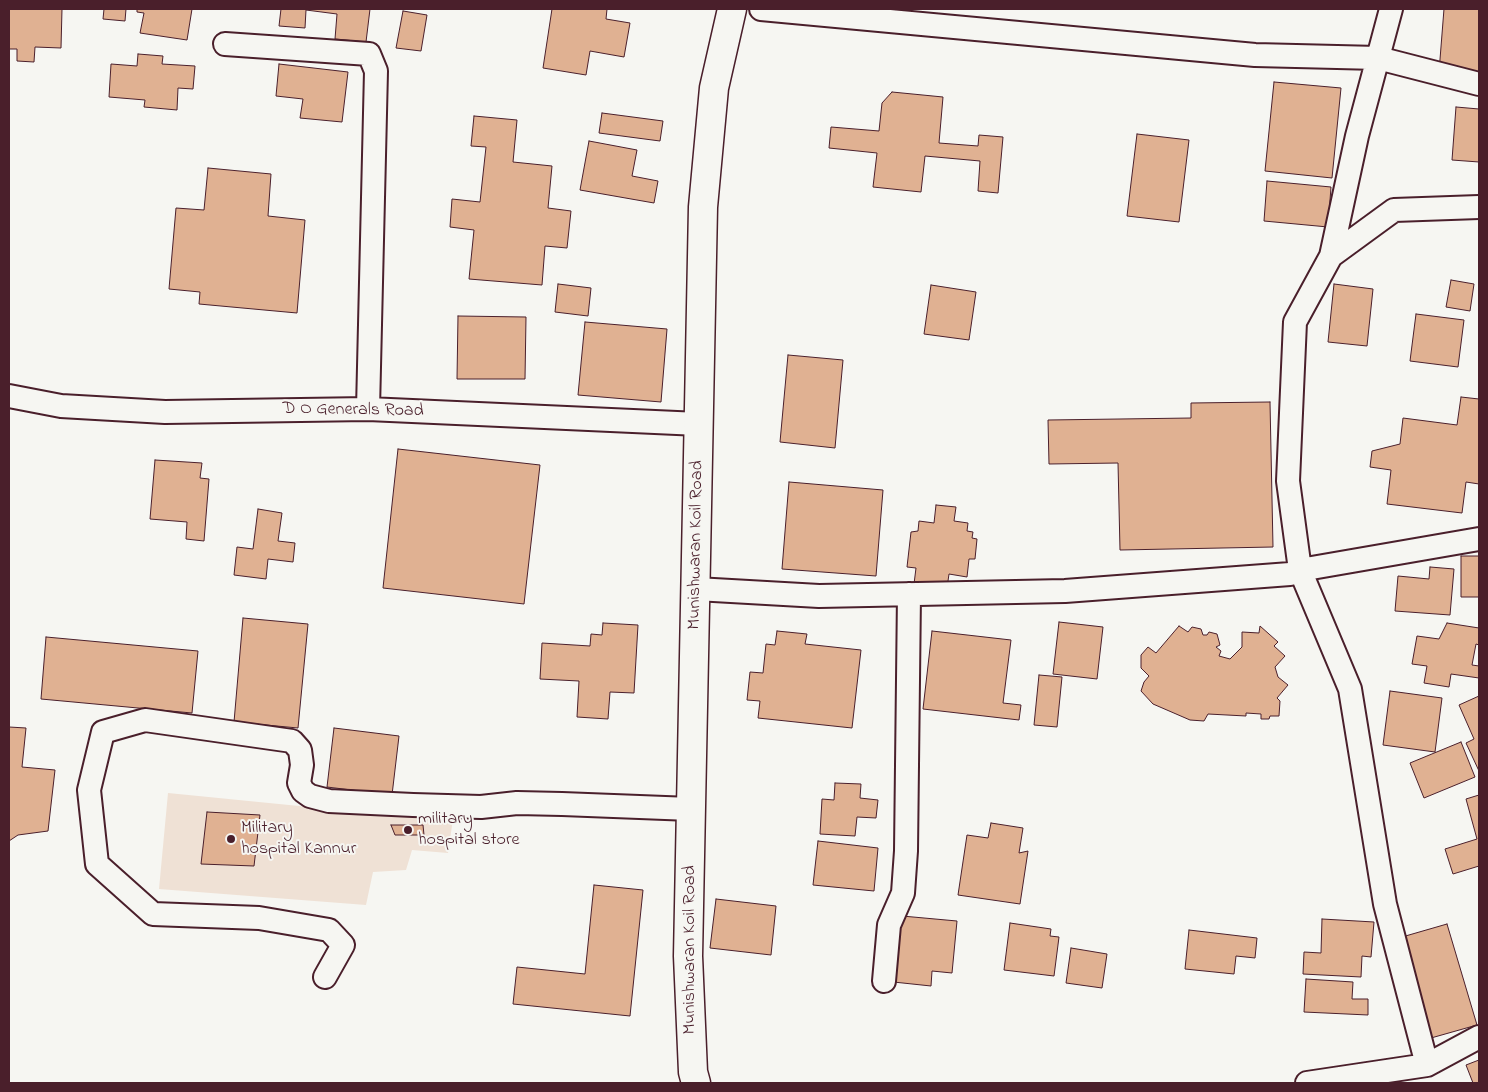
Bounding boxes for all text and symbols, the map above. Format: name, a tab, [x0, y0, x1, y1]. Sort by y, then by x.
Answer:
street label: D O Generals Road	[282, 399, 424, 423]
street label: Munishwaran Koil Road	[685, 460, 709, 630]
place label: military hospital store	[418, 809, 520, 852]
place label: Military hospital Kannur	[241, 818, 356, 861]
marker: military hospital store	[402, 824, 414, 836]
marker: Military hospital Kannur	[225, 833, 237, 845]
street label: Munishwaran Koil Road	[680, 865, 702, 1035]

